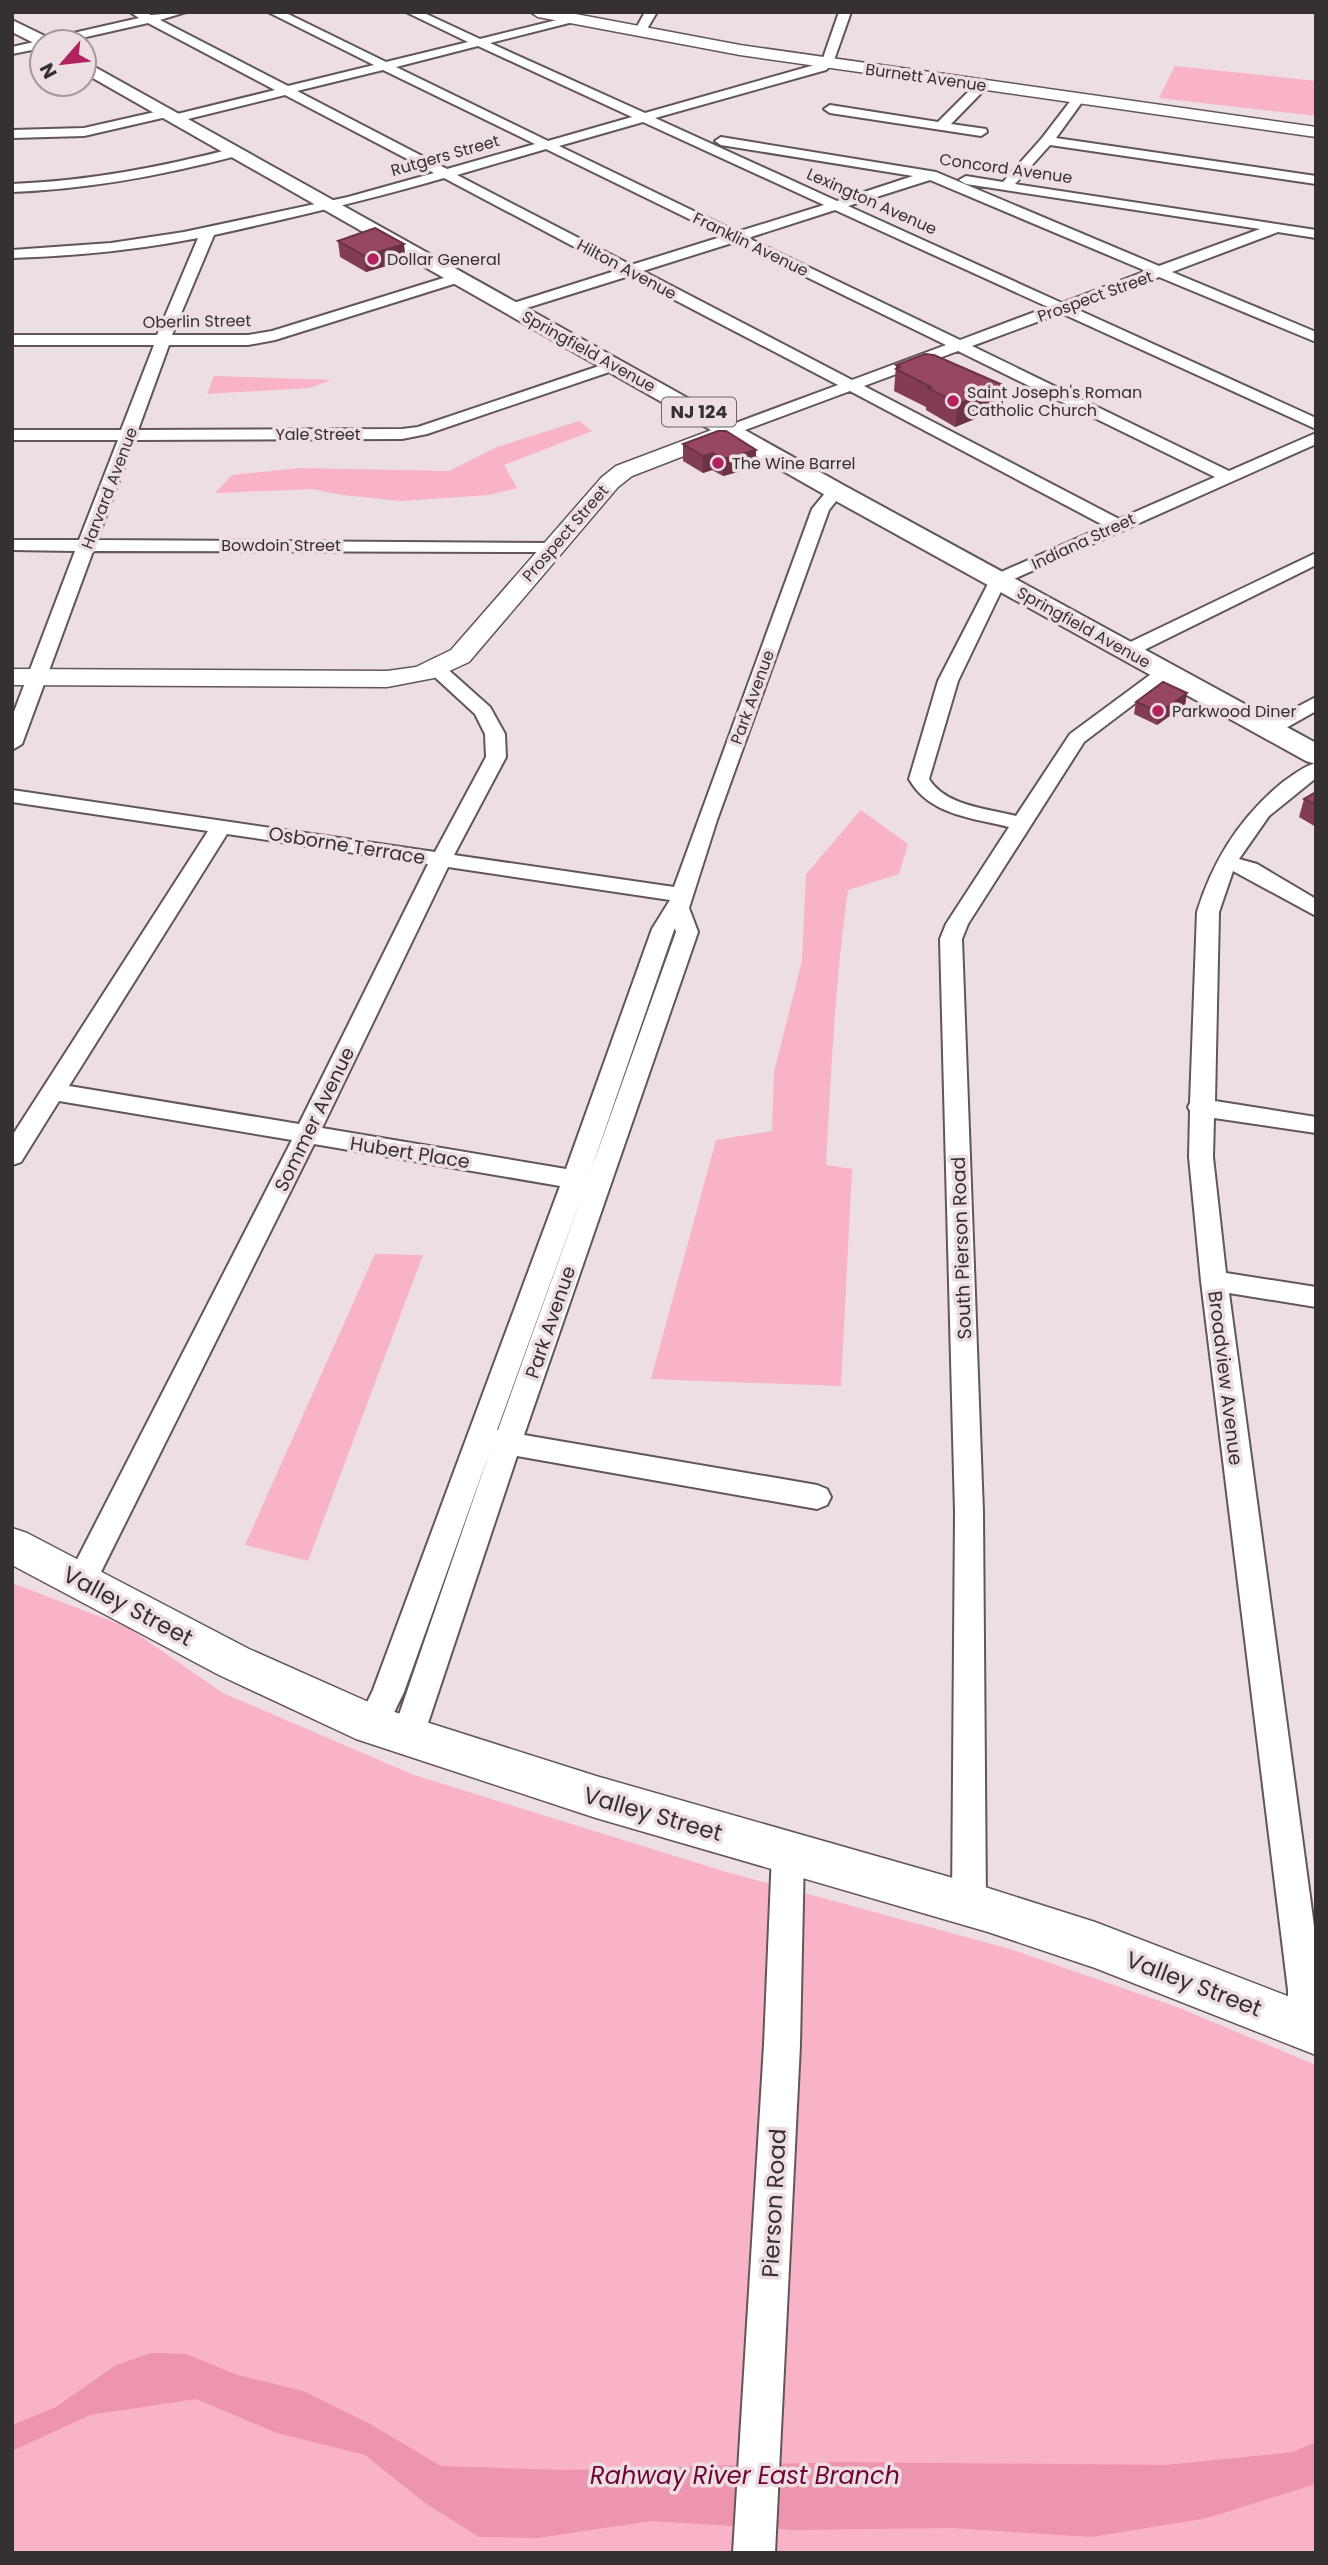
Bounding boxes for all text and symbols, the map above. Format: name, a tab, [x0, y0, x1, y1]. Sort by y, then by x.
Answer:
north arrow	[28, 28, 98, 98]
text: N	[33, 58, 64, 83]
street label: Burnett Avenue	[864, 58, 988, 97]
street label: Rutgers Street	[388, 129, 502, 182]
street label: Concord Avenue	[938, 148, 1074, 189]
street label: Lexington Avenue	[803, 162, 941, 240]
street label: Franklin Avenue	[689, 207, 812, 282]
street label: Hilton Avenue	[573, 234, 681, 305]
place label: Dollar General	[387, 248, 501, 271]
marker: Dollar General	[365, 251, 381, 267]
street label: Prospect Street	[1034, 265, 1156, 328]
street label: Springfield Avenue	[518, 305, 660, 398]
street label: Oberlin Street	[143, 309, 252, 334]
place label: Saint Joseph's Roman Catholic Church	[967, 381, 1142, 422]
marker: Saint Joseph's Roman Catholic Church	[945, 393, 961, 409]
road number: NJ 124	[662, 398, 736, 426]
street label: Yale Street	[275, 423, 361, 446]
street label: Harvard Avenue	[76, 424, 143, 552]
place label: The Wine Barrel	[732, 452, 856, 475]
marker: The Wine Barrel	[710, 455, 726, 471]
street label: Prospect Street	[517, 480, 614, 587]
street label: Indiana Street	[1028, 507, 1139, 576]
street label: Bowdoin Street	[221, 534, 341, 557]
street label: Springfield Avenue	[1013, 581, 1155, 674]
street label: Park Avenue	[725, 647, 780, 747]
place label: Parkwood Diner	[1172, 700, 1296, 723]
marker: Parkwood Diner	[1150, 703, 1166, 719]
street label: Osborne Terrace	[267, 820, 427, 871]
street label: Sommer Avenue	[268, 1042, 361, 1196]
street label: Hubert Place	[348, 1130, 472, 1175]
street label: South Pierson Road	[945, 1156, 978, 1340]
street label: Park Avenue	[519, 1262, 582, 1382]
street label: Broadview Avenue	[1201, 1289, 1250, 1467]
street label: Valley Street	[57, 1558, 199, 1654]
street label: Valley Street	[580, 1779, 726, 1849]
street label: Valley Street	[1121, 1943, 1267, 2025]
street label: Pierson Road	[754, 2128, 794, 2278]
water label: Rahway River East Branch	[590, 2459, 900, 2492]

